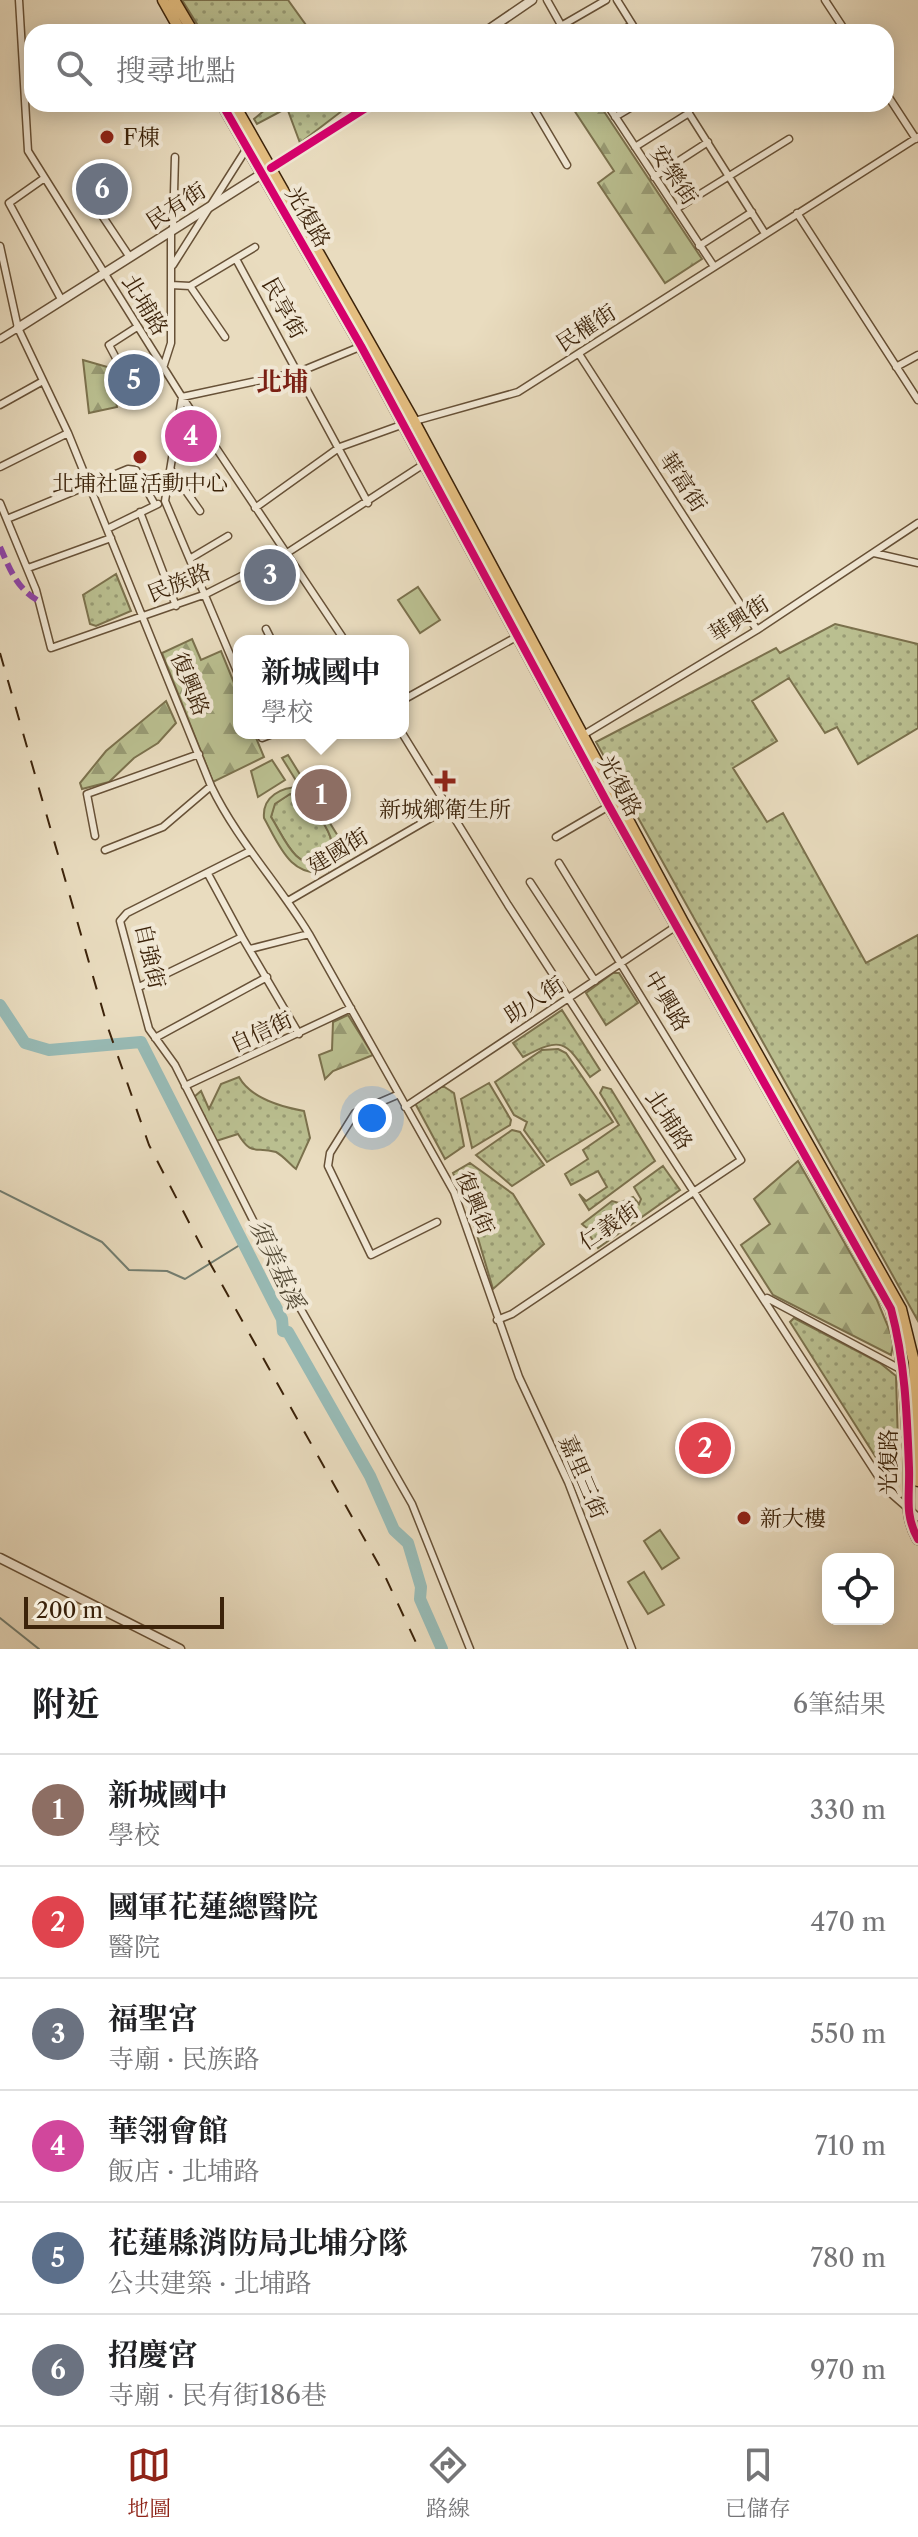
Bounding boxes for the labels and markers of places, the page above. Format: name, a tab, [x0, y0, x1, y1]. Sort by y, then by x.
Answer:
place label: F棟	[123, 124, 159, 151]
marker: F棟	[98, 128, 116, 146]
pin: 6	[76, 159, 128, 219]
pin: 5	[108, 350, 160, 410]
pin: 4	[165, 406, 217, 466]
marker: 北埔社區活動中心	[131, 448, 149, 466]
place label: 北埔社區活動中心	[52, 470, 228, 497]
pin: 3	[244, 545, 296, 605]
pin: 1	[295, 765, 347, 825]
marker: 新城鄉衛生所	[434, 770, 456, 792]
place label: 新城鄉衛生所	[379, 796, 511, 823]
pin: 2	[679, 1418, 731, 1478]
place label: 新大樓	[760, 1505, 826, 1532]
marker: 新大樓	[735, 1509, 753, 1527]

